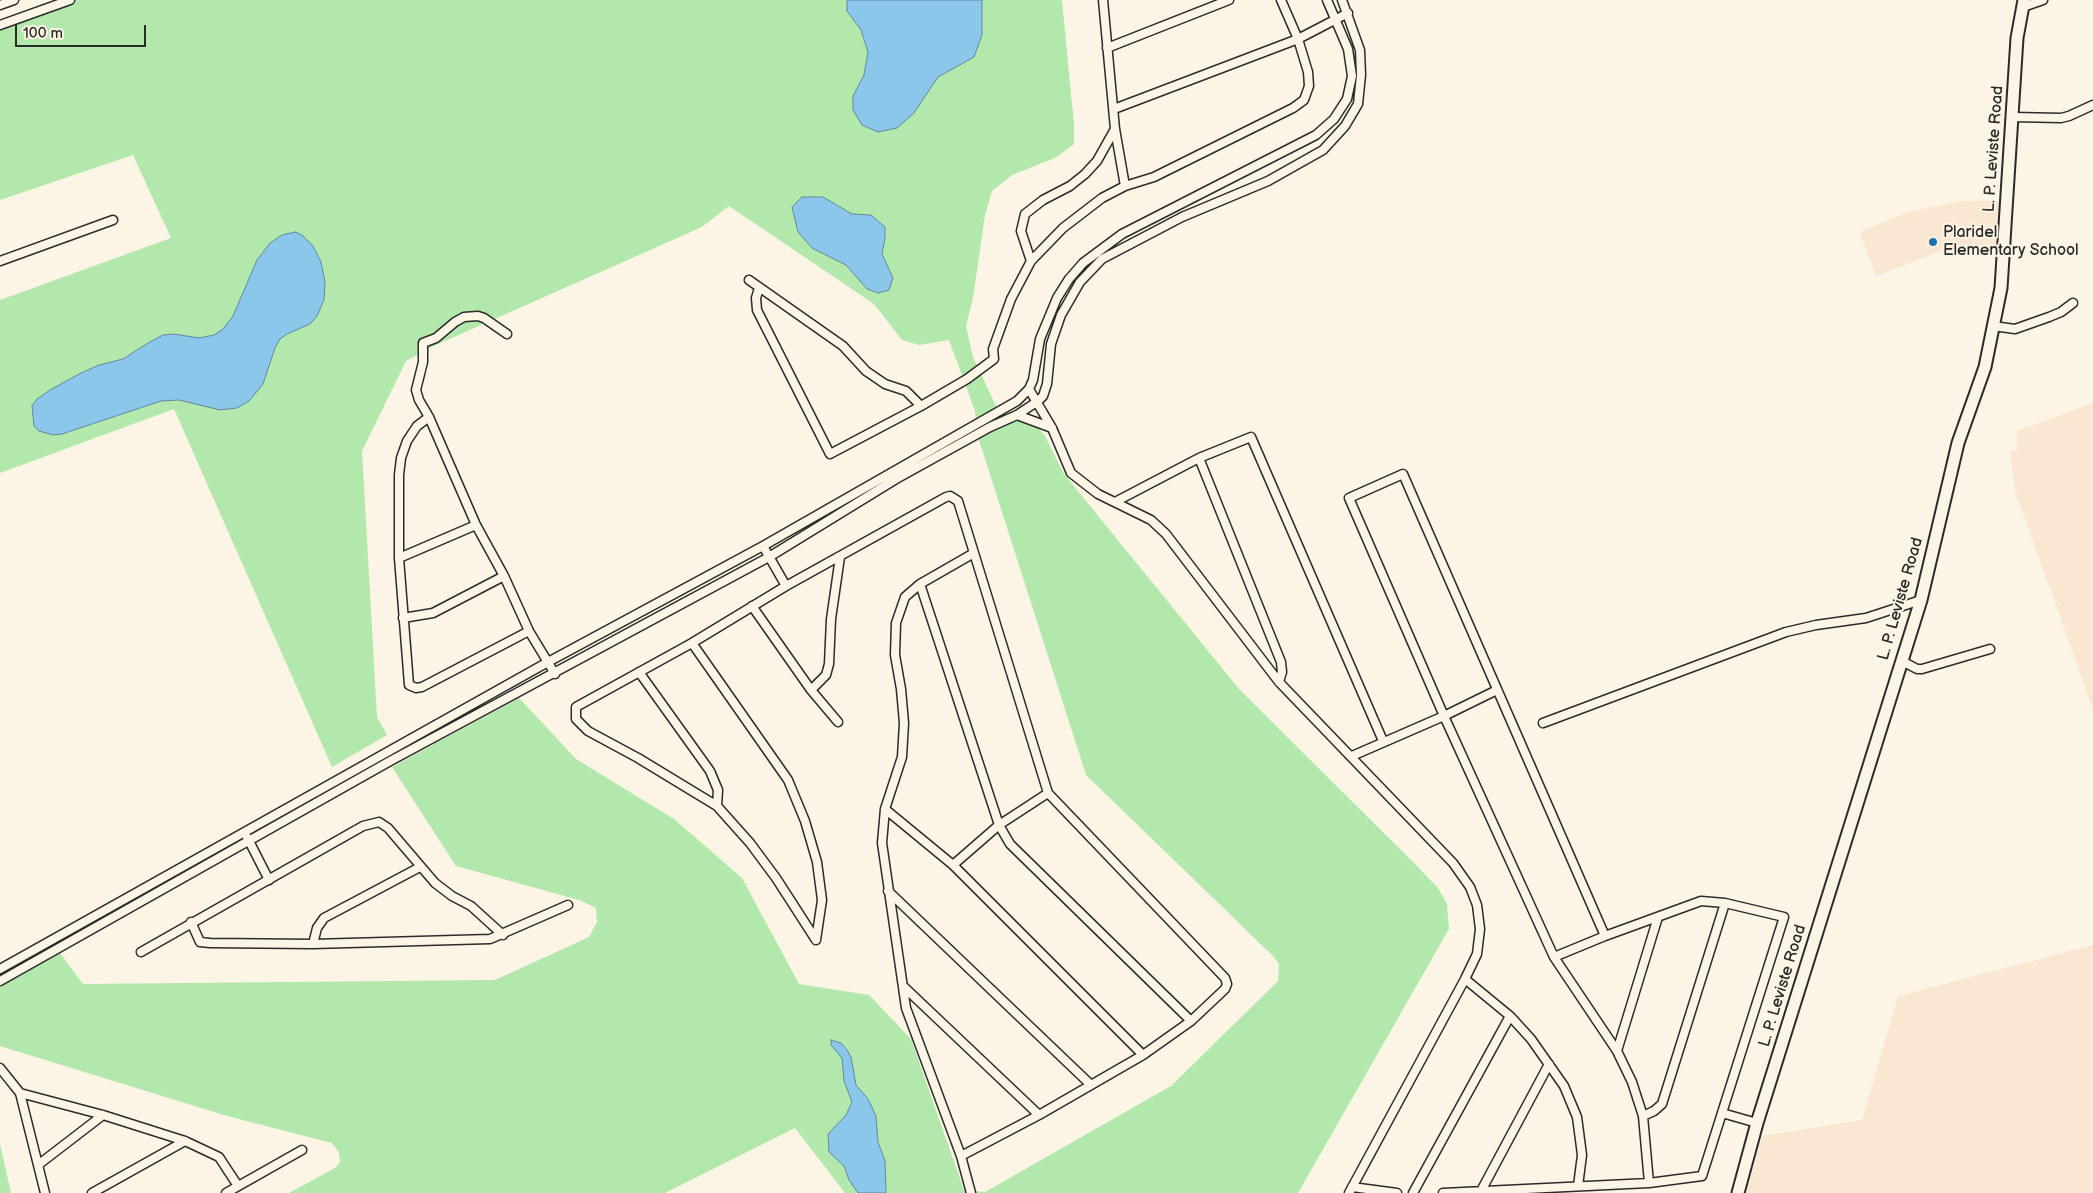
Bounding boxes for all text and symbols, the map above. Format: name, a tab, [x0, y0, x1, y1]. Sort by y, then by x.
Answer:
scale bar	[18, 15, 149, 47]
text: 100 m	[23, 24, 63, 43]
street label: L. P. Leviste Road	[1980, 85, 2008, 213]
place label: Plaridel Elementary School	[1943, 223, 2079, 261]
marker: Plaridel Elementary School	[1927, 236, 1939, 248]
street label: L. P. Leviste Road	[1874, 535, 1928, 663]
street label: L. P. Leviste Road	[1755, 923, 1811, 1049]

